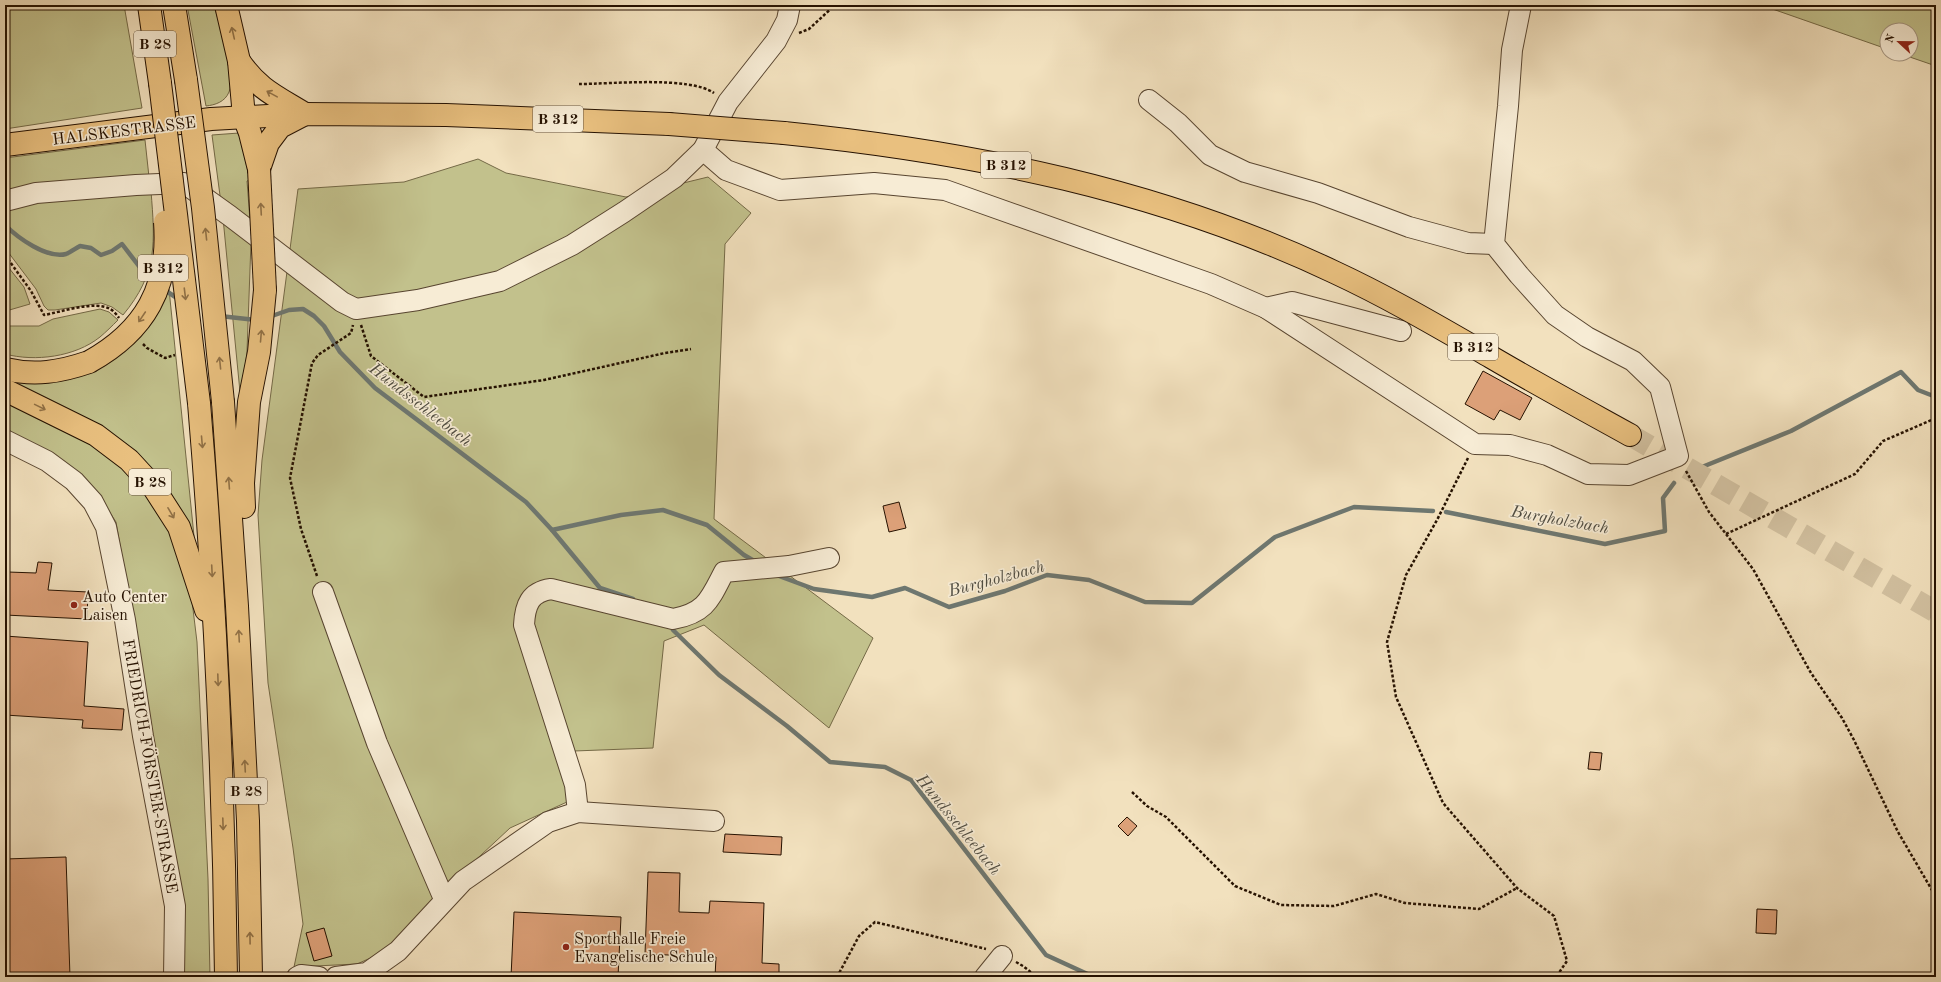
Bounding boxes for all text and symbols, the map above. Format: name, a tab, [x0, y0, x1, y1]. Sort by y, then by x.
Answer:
north arrow	[1879, 22, 1919, 62]
one-way arrow	[228, 27, 236, 40]
road number: B 28	[134, 31, 176, 57]
text: N	[1884, 32, 1898, 45]
one-way arrow	[266, 90, 278, 98]
road number: B 312	[533, 106, 583, 132]
street label: HALSKESTRASSE	[52, 115, 197, 149]
road number: B 312	[981, 152, 1031, 178]
one-way arrow	[258, 203, 265, 216]
one-way arrow	[203, 228, 210, 241]
road number: B 312	[138, 255, 188, 281]
one-way arrow	[182, 287, 189, 300]
one-way arrow	[138, 312, 146, 323]
one-way arrow	[257, 330, 264, 343]
road number: B 312	[1448, 334, 1498, 360]
one-way arrow	[216, 357, 223, 370]
water label: Hundsschleebach	[365, 360, 475, 450]
one-way arrow	[34, 404, 46, 411]
one-way arrow	[199, 435, 206, 448]
road number: B 28	[129, 469, 171, 495]
one-way arrow	[225, 477, 232, 490]
water label: Burgholzbach	[1508, 503, 1610, 538]
one-way arrow	[168, 507, 176, 519]
water label: Burgholzbach	[945, 558, 1047, 601]
one-way arrow	[208, 565, 215, 578]
place label: Auto Center Laisen	[82, 590, 167, 624]
marker: Auto Center Laisen	[69, 600, 79, 610]
one-way arrow	[235, 630, 242, 643]
street label: FRIEDRICH-FÖRSTER-STRASSE	[119, 637, 183, 895]
one-way arrow	[214, 673, 221, 686]
one-way arrow	[242, 760, 249, 773]
water label: Hundsschleebach	[911, 771, 1004, 879]
road number: B 28	[225, 778, 267, 804]
one-way arrow	[219, 817, 226, 830]
one-way arrow	[246, 932, 254, 945]
place label: Sporthalle Freie Evangelische Schule	[574, 932, 714, 966]
marker: Sporthalle Freie Evangelische Schule	[561, 942, 571, 952]

